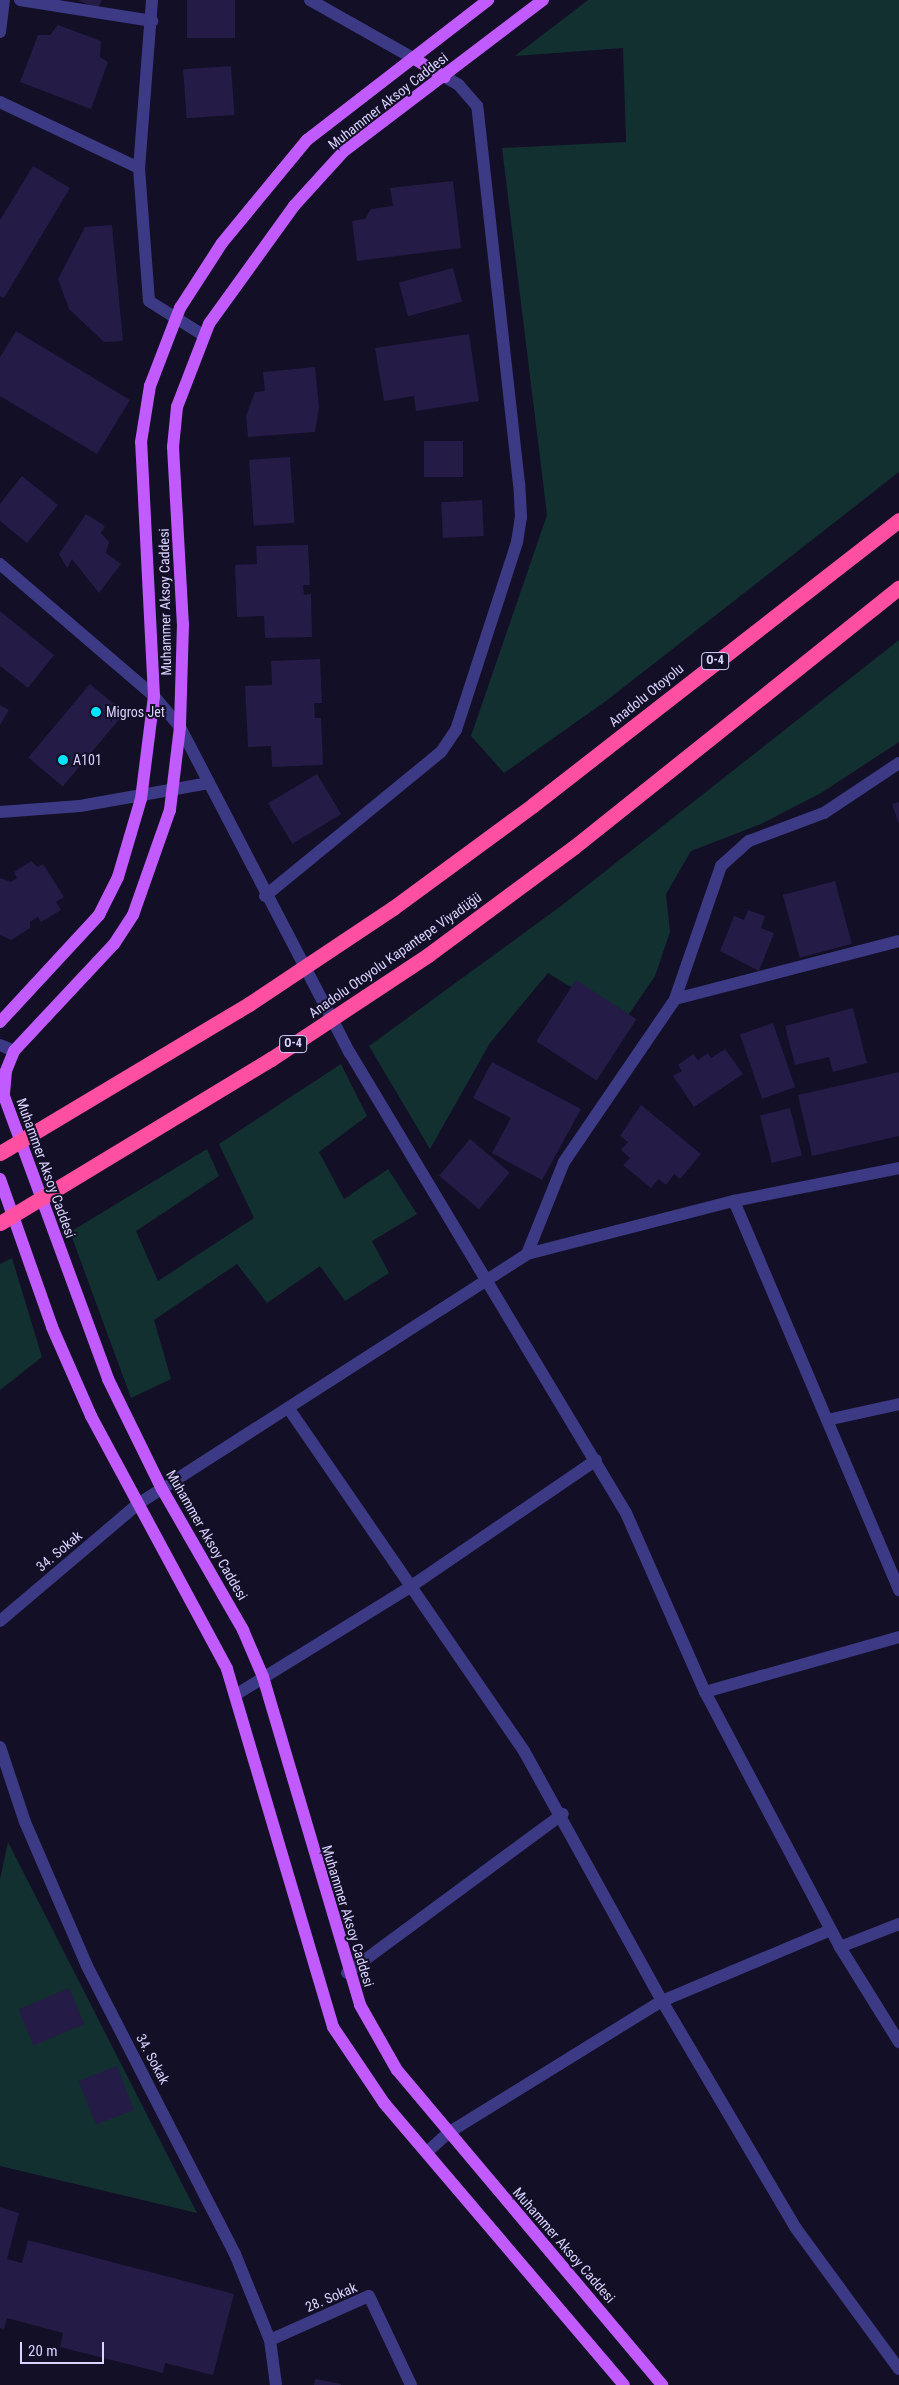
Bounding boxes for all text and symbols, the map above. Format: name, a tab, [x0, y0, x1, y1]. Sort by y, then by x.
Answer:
street label: Muhammer Aksoy Caddesi	[325, 49, 451, 153]
street label: Muhammer Aksoy Caddesi	[155, 528, 175, 676]
road number: O-4	[700, 651, 730, 670]
street label: Anadolu Otoyolu	[605, 660, 687, 730]
place label: Migros Jet	[106, 704, 165, 720]
marker: Migros Jet	[90, 706, 102, 718]
place label: A101	[73, 752, 102, 768]
marker: A101	[57, 754, 69, 766]
street label: Anadolu Otoyolu Kapantepe Viyadüğü	[305, 889, 485, 1021]
road number: O-4	[278, 1034, 308, 1054]
street label: Muhammer Aksoy Caddesi	[13, 1096, 79, 1240]
street label: Muhammer Aksoy Caddesi	[163, 1467, 251, 1603]
street label: 34. Sokak	[33, 1527, 85, 1575]
street label: Muhammer Aksoy Caddesi	[318, 1843, 378, 1989]
street label: 34. Sokak	[133, 2031, 173, 2087]
street label: Muhammer Aksoy Caddesi	[509, 2184, 619, 2306]
street label: 28. Sokak	[303, 2279, 359, 2315]
scale bar	[22, 2332, 106, 2364]
text: 20 m	[28, 2342, 58, 2360]

